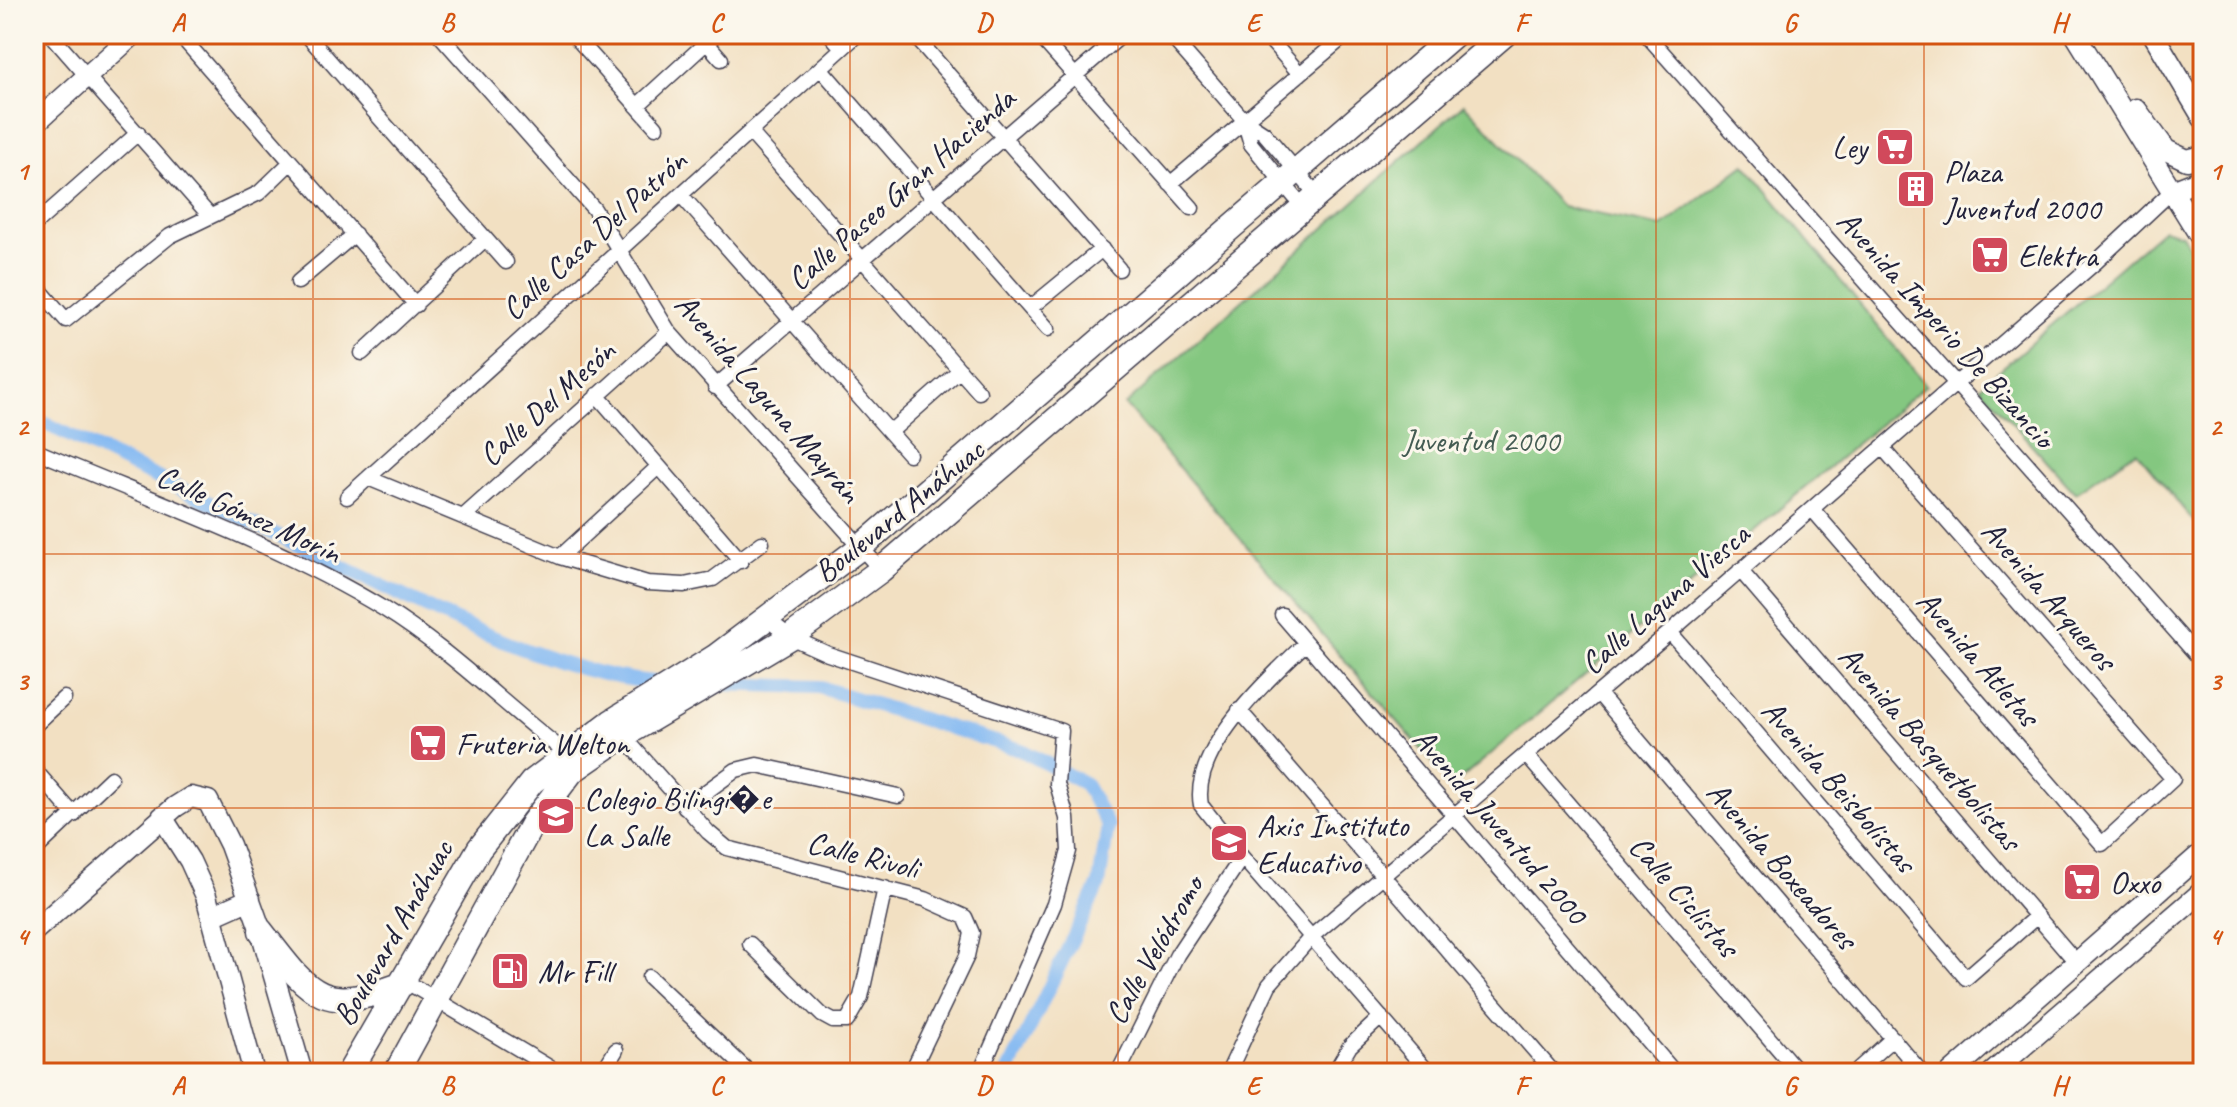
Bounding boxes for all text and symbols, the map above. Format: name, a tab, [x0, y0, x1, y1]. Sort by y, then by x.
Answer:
text: A	[171, 6, 186, 39]
text: B	[440, 6, 456, 39]
text: C	[710, 6, 726, 39]
text: D	[976, 6, 994, 39]
text: E	[1246, 6, 1264, 39]
text: F	[1515, 6, 1533, 39]
text: G	[1784, 6, 1800, 39]
text: H	[2052, 6, 2072, 39]
street label: Calle Paseo Gran Hacienda	[778, 77, 1025, 299]
supermarket icon: Ley	[1874, 126, 1916, 168]
place label: Ley	[1832, 127, 1870, 168]
street label: Calle Casa Del Patrón	[493, 140, 697, 329]
place label: Plaza Juventud 2000	[1942, 151, 2103, 229]
text: 1	[16, 155, 31, 188]
text: 1	[2209, 155, 2224, 188]
building icon: Plaza Juventud 2000	[1895, 168, 1937, 210]
street label: Avenida Imperio De Bizancio	[1828, 201, 2066, 459]
supermarket icon: Elektra	[1969, 234, 2011, 276]
place label: Elektra	[2018, 235, 2100, 276]
street label: Avenida Laguna Mayrán	[666, 285, 871, 513]
street label: Calle Del Mesón	[470, 330, 625, 475]
text: 2	[16, 410, 30, 443]
text: 2	[2209, 410, 2223, 443]
park label: Juventud 2000	[1401, 420, 1562, 461]
street label: Boulevard Anáhuac	[806, 429, 994, 592]
street label: Calle Gómez Morín	[150, 455, 349, 574]
street label: Avenida Arqueros	[1973, 511, 2128, 681]
street label: Calle Laguna Viesca	[1572, 513, 1760, 684]
street label: Avenida Atletas	[1908, 581, 2050, 737]
street label: Avenida Basquetbolistas	[1829, 637, 2032, 861]
text: 3	[16, 665, 30, 698]
text: 3	[2209, 665, 2223, 698]
street label: Avenida Beisbolistas	[1753, 691, 1928, 883]
street label: Avenida Juventud 2000	[1403, 719, 1598, 935]
supermarket icon: Fruteria Welton	[407, 722, 449, 764]
place label: Fruteria Welton	[456, 723, 631, 764]
street label: Avenida Boxeadores	[1698, 772, 1868, 960]
place label: Colegio Bilingi�e La Salle	[584, 778, 773, 856]
school or university icon: Colegio Bilingi�e La Salle	[535, 795, 577, 837]
place label: Axis Instituto Educativo	[1257, 805, 1410, 883]
street label: Calle Rivoli	[803, 821, 927, 890]
school or university icon: Axis Instituto Educativo	[1208, 822, 1250, 864]
street label: Calle Ciclistas	[1620, 827, 1750, 968]
street label: Boulevard Anáhuac	[323, 831, 463, 1033]
supermarket icon: Oxxo	[2061, 861, 2103, 903]
place label: Oxxo	[2110, 862, 2162, 903]
street label: Calle Velódromo	[1095, 865, 1215, 1031]
text: 4	[16, 920, 31, 953]
text: 4	[2209, 920, 2224, 953]
fuel station icon: Mr Fill	[489, 950, 531, 992]
place label: Mr Fill	[538, 951, 618, 992]
text: A	[171, 1069, 186, 1102]
text: B	[440, 1069, 456, 1102]
text: C	[710, 1069, 726, 1102]
text: D	[976, 1069, 994, 1102]
text: E	[1246, 1069, 1264, 1102]
text: F	[1515, 1069, 1533, 1102]
text: G	[1784, 1069, 1800, 1102]
text: H	[2052, 1069, 2072, 1102]

